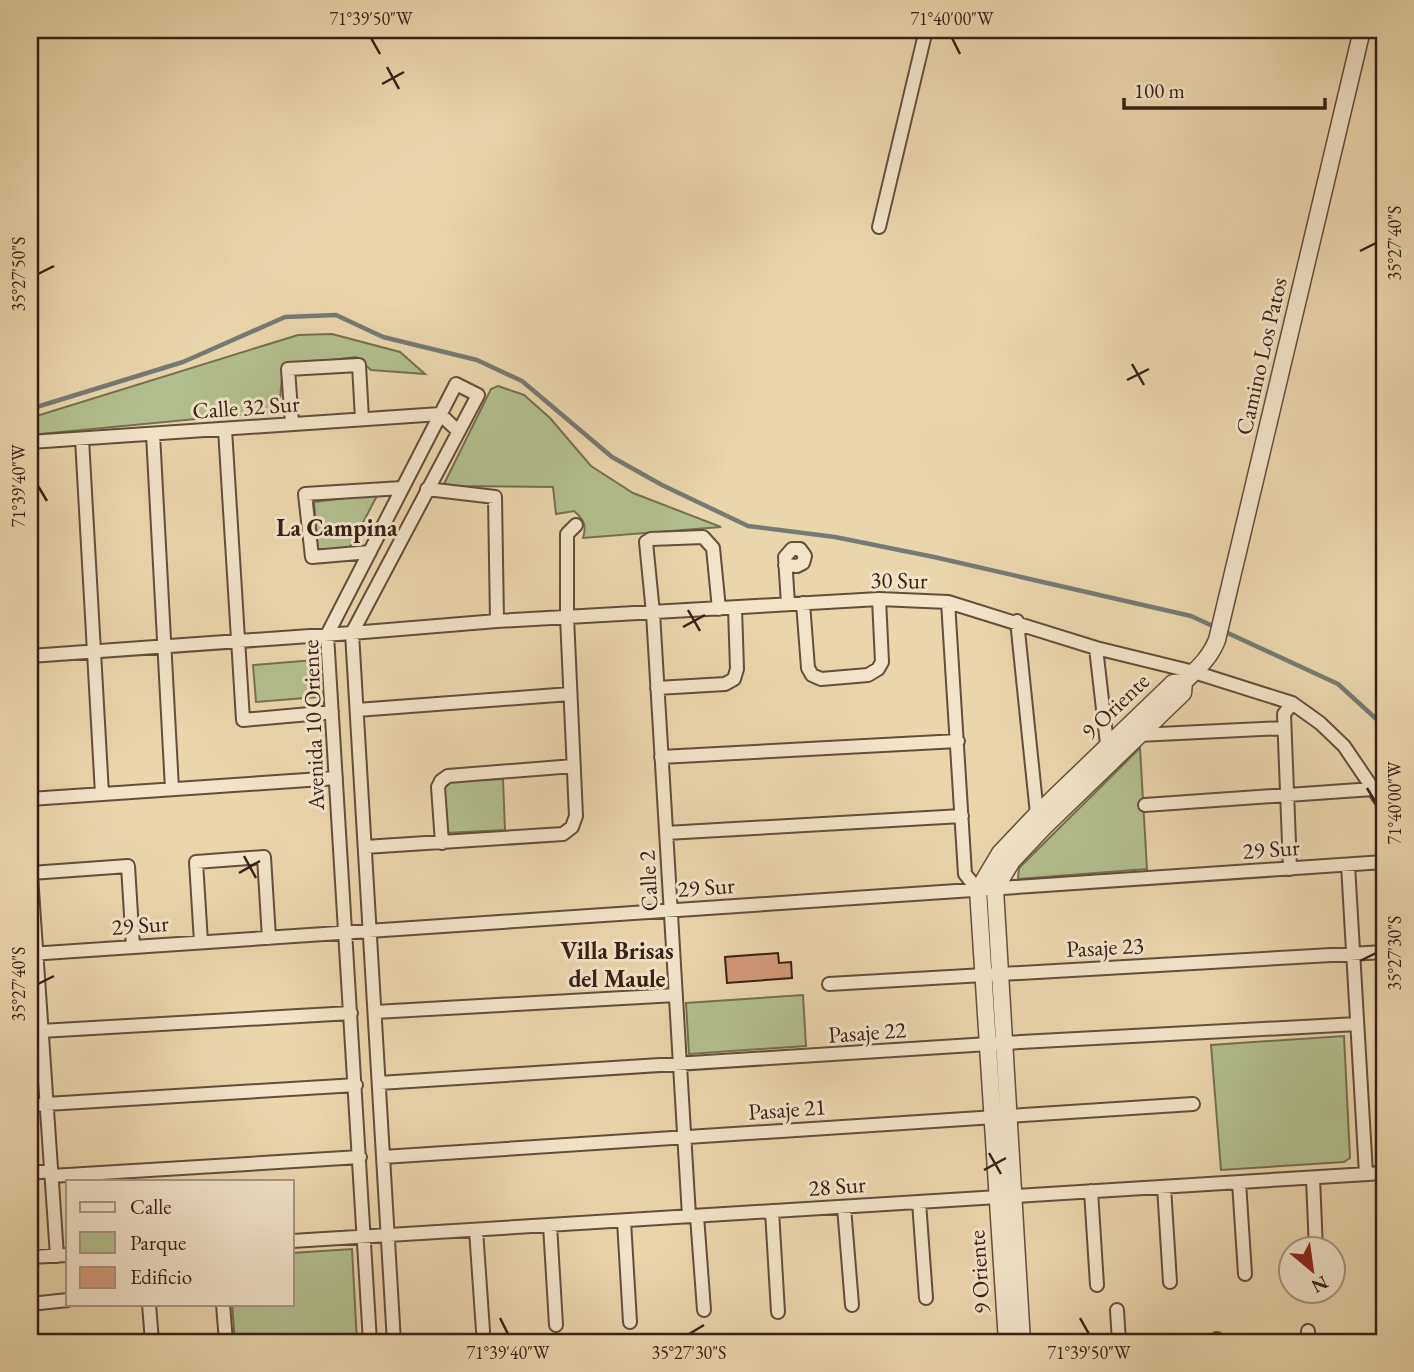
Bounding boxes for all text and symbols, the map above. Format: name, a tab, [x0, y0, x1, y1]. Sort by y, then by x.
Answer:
text: 71°39'50"W	[329, 7, 413, 30]
text: 71°40'00"W	[910, 7, 994, 30]
scale bar	[1124, 66, 1325, 110]
text: 100 m	[1134, 77, 1185, 104]
text: 35°27'40"S	[1383, 206, 1406, 280]
text: 35°27'50"S	[7, 237, 30, 311]
street label: Camino Los Patos	[1228, 274, 1294, 438]
street label: Calle 32 Sur	[191, 388, 301, 426]
text: 71°39'40"W	[7, 444, 30, 528]
district label: La Campina	[276, 512, 398, 543]
street label: 30 Sur	[870, 565, 928, 596]
street label: Avenida 10 Oriente	[295, 639, 331, 812]
street label: 9 Oriente	[1074, 666, 1156, 746]
text: 71°40'00"W	[1383, 761, 1406, 845]
street label: 29 Sur	[1241, 832, 1301, 866]
street label: Calle 2	[631, 850, 665, 912]
street label: 29 Sur	[676, 870, 736, 904]
street label: 29 Sur	[110, 908, 170, 942]
text: 35°27'30"S	[1383, 916, 1406, 990]
street label: Pasaje 23	[1065, 930, 1145, 964]
district label: Villa Brisas del Maule	[560, 935, 674, 994]
text: 35°27'40"S	[7, 947, 30, 1021]
street label: Pasaje 22	[827, 1014, 907, 1050]
street label: Pasaje 21	[747, 1091, 827, 1127]
street label: 28 Sur	[807, 1169, 867, 1203]
legend	[66, 1180, 294, 1306]
text: Calle	[130, 1193, 172, 1220]
text: Parque	[130, 1229, 186, 1256]
street label: 9 Oriente	[961, 1229, 997, 1315]
north arrow	[1278, 1236, 1348, 1306]
text: Edificio	[130, 1263, 192, 1290]
text: N	[1307, 1270, 1333, 1299]
text: 71°39'40"W	[466, 1341, 550, 1364]
text: 35°27'30"S	[652, 1341, 726, 1364]
text: 71°39'50"W	[1047, 1341, 1131, 1364]

